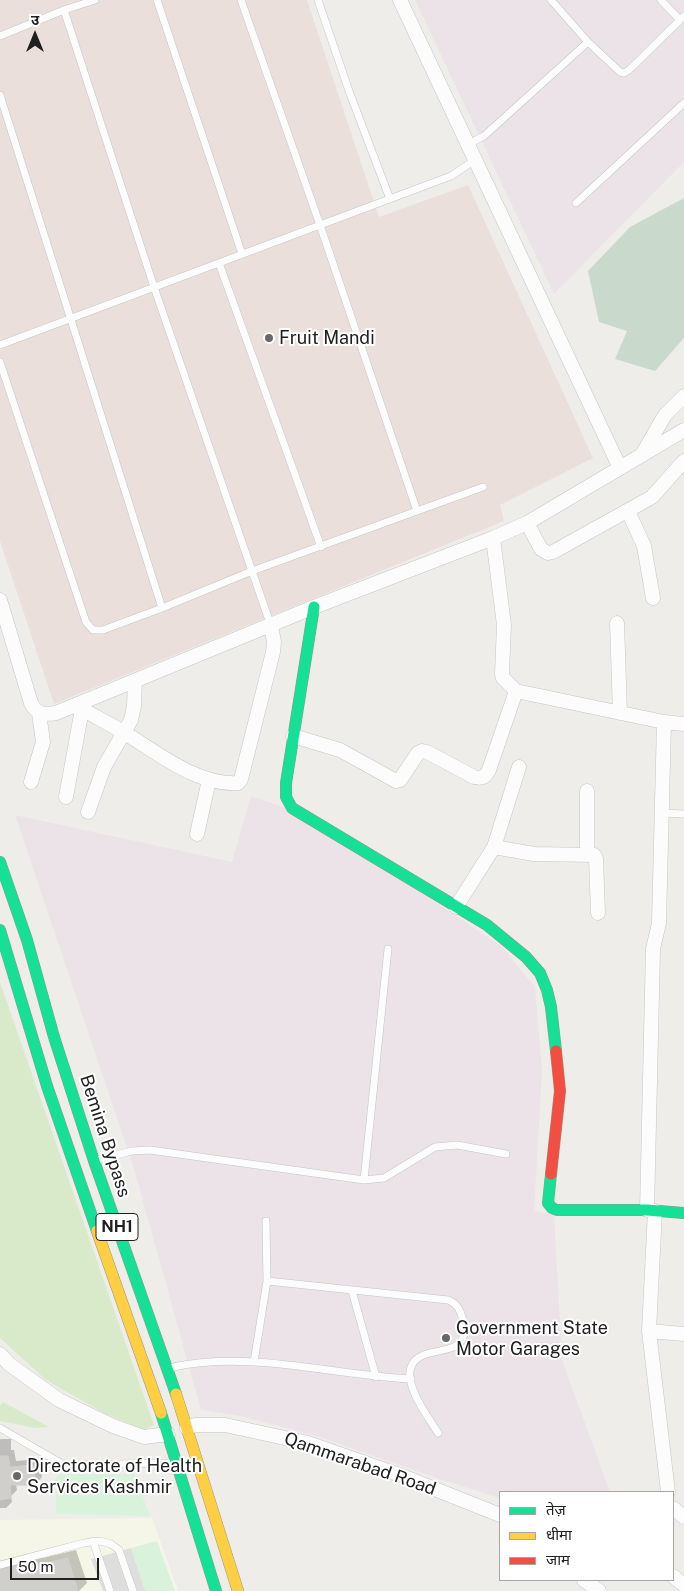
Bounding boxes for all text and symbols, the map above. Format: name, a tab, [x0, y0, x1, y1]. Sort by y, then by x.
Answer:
north arrow	[10, 10, 60, 60]
text: उ	[31, 12, 39, 28]
place label: Fruit Mandi	[279, 327, 375, 349]
marker: Fruit Mandi	[263, 332, 275, 344]
street label: Bemina Bypass	[75, 1072, 135, 1200]
road number: NH1	[96, 1214, 138, 1240]
place label: Government State Motor Garages	[456, 1317, 608, 1360]
marker: Government State Motor Garages	[440, 1332, 452, 1344]
street label: Qammarabad Road	[281, 1428, 439, 1500]
place label: Directorate of Health Services Kashmir	[27, 1455, 202, 1498]
marker: Directorate of Health Services Kashmir	[11, 1470, 23, 1482]
legend	[499, 1491, 674, 1581]
text: तेज़	[546, 1501, 566, 1518]
text: धीमा	[546, 1526, 572, 1543]
scale bar	[12, 1548, 101, 1580]
text: जाम	[546, 1551, 570, 1568]
text: 50 m	[18, 1558, 53, 1575]

